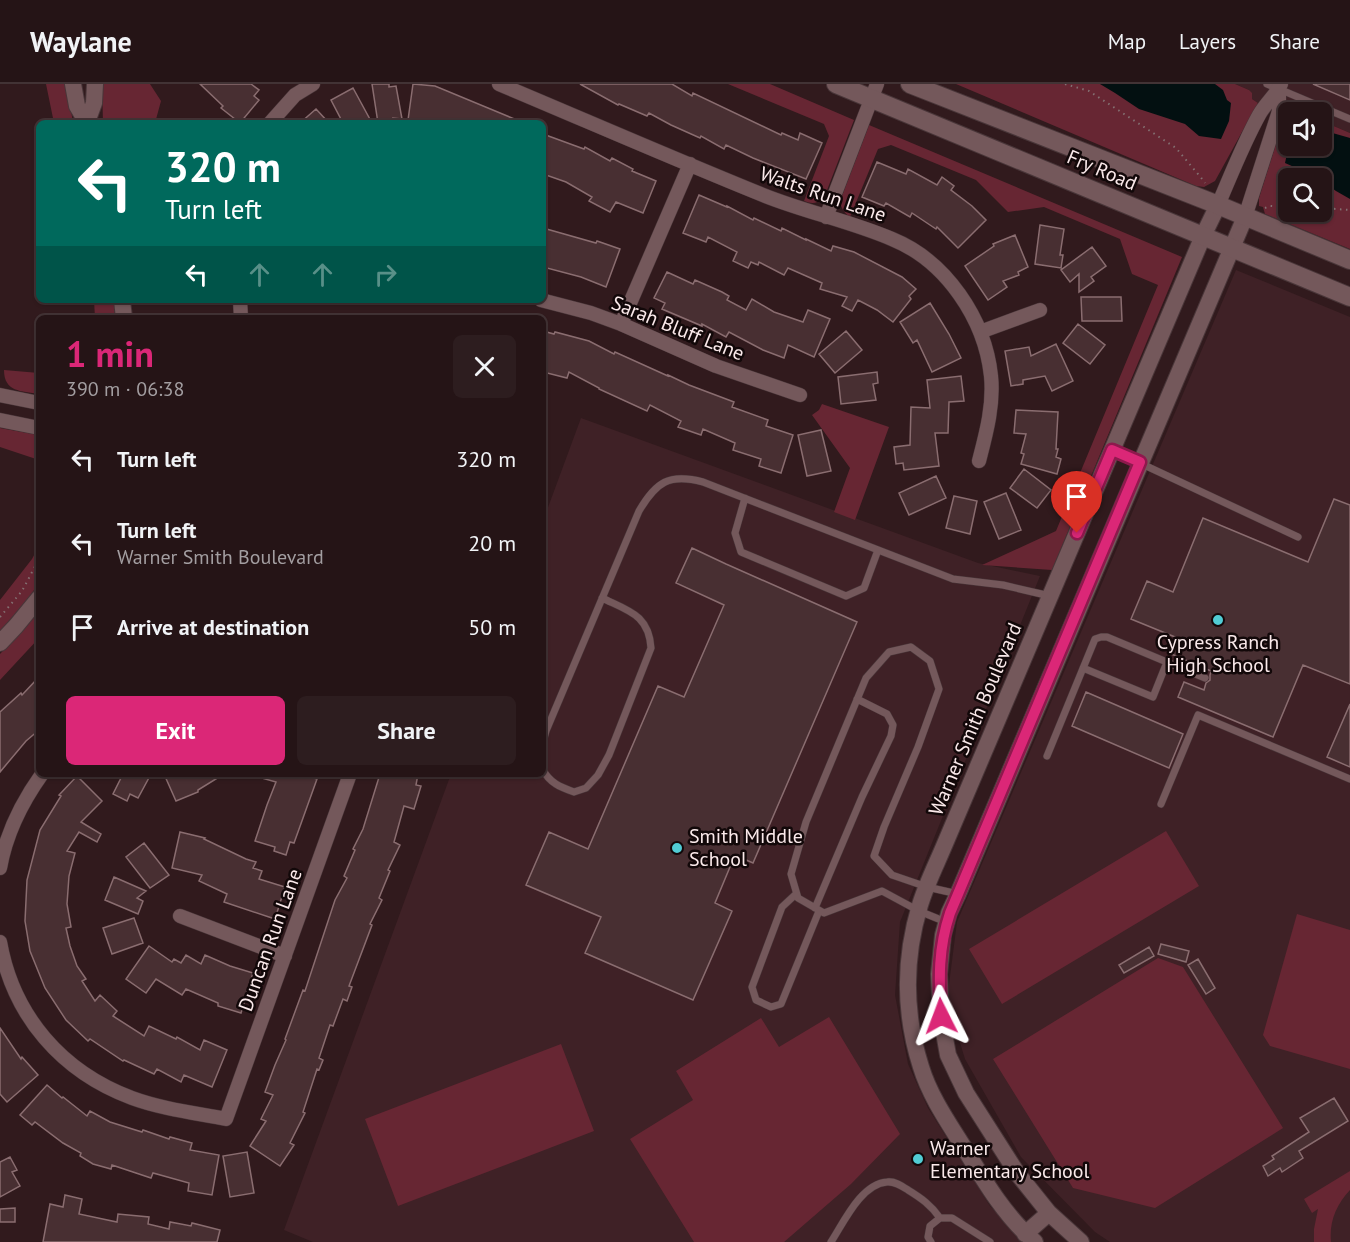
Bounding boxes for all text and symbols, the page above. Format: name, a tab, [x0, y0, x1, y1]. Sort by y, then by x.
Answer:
text: Waylane	[30, 23, 132, 60]
text: Map	[1108, 28, 1146, 55]
text: Layers	[1179, 28, 1236, 55]
text: Share	[1269, 28, 1320, 55]
map controls	[1278, 102, 1332, 222]
button: sound	[1278, 102, 1332, 156]
text: 320 m	[165, 139, 281, 194]
icon: left	[66, 144, 144, 222]
street label: Fry Road	[1063, 144, 1141, 196]
street label: Walts Run Lane	[756, 160, 890, 228]
button: search	[1278, 168, 1332, 222]
text: Turn left	[165, 192, 262, 226]
icon: left	[180, 258, 213, 291]
icon: ahead	[243, 258, 276, 291]
icon: ahead	[306, 258, 339, 291]
icon: right	[369, 258, 402, 291]
street label: Sarah Bluff Lane	[608, 290, 748, 366]
text: 1 min	[66, 330, 154, 377]
button: close	[453, 335, 516, 398]
text: 390 m · 06:38	[66, 376, 184, 402]
icon: left	[66, 443, 99, 476]
text: Turn left	[117, 445, 197, 473]
text: 320 m	[456, 445, 516, 473]
pin	[1051, 471, 1102, 533]
icon: arrive	[1060, 480, 1093, 513]
text: Turn left	[117, 516, 197, 544]
icon: left	[66, 527, 99, 560]
text: 20 m	[468, 529, 516, 557]
text: Warner Smith Boulevard	[117, 544, 324, 570]
icon: arrive	[66, 611, 99, 644]
text: Arrive at destination	[117, 613, 309, 641]
text: 50 m	[468, 613, 516, 641]
marker: Cypress Ranch High School	[1211, 613, 1225, 627]
street label: Warner Smith Boulevard	[923, 619, 1027, 819]
place label: Cypress Ranch High School	[1157, 629, 1279, 678]
button: Exit	[66, 696, 285, 765]
button: Share	[297, 696, 516, 765]
place label: Smith Middle School	[689, 823, 803, 872]
marker: Smith Middle School	[670, 841, 684, 855]
street label: Duncan Run Lane	[232, 865, 308, 1015]
position arrow	[909, 984, 973, 1048]
place label: Warner Elementary School	[930, 1135, 1090, 1184]
marker: Warner Elementary School	[911, 1152, 925, 1166]

